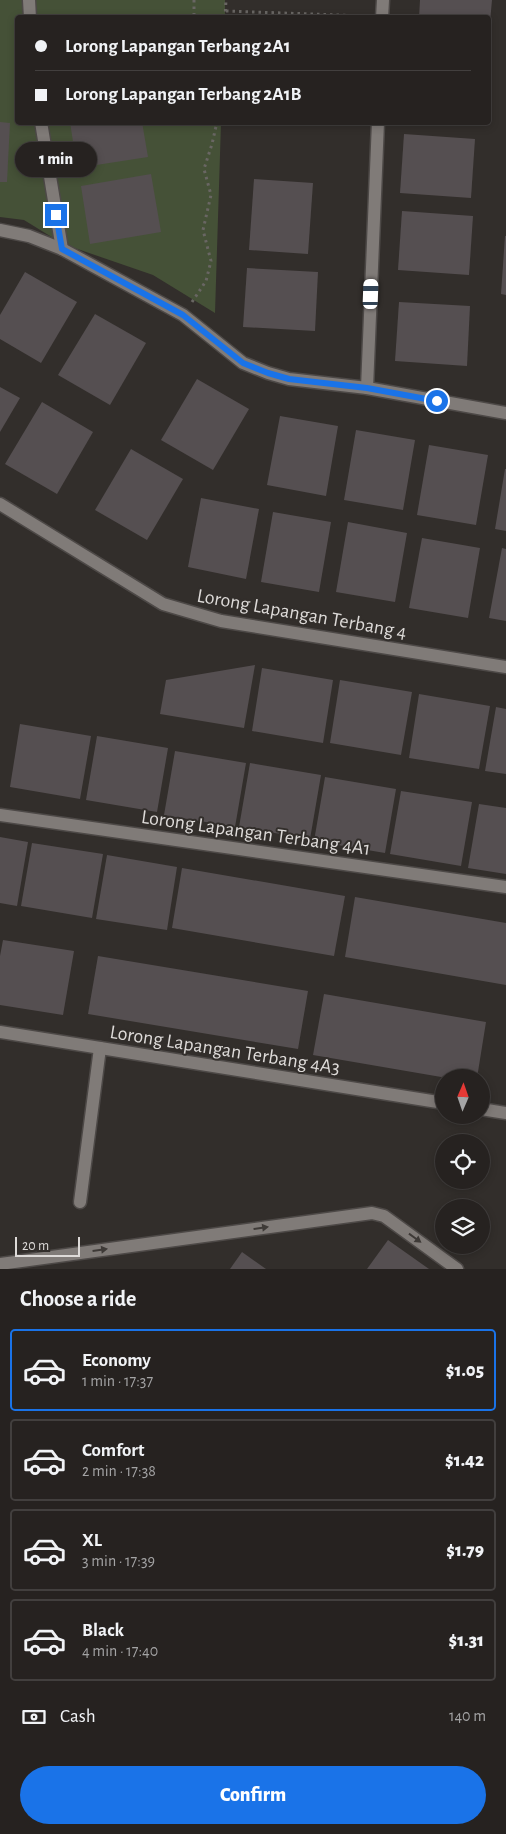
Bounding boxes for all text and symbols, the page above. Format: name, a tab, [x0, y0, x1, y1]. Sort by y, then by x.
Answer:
text: Lorong Lapangan Terbang 2A1	[65, 37, 291, 56]
text: Lorong Lapangan Terbang 2A1B	[65, 85, 302, 104]
callout: 1 min	[15, 142, 97, 178]
text: 1 min	[39, 151, 73, 167]
route end	[45, 204, 67, 226]
car	[362, 279, 379, 309]
route start	[426, 390, 448, 412]
street label: Lorong Lapangan Terbang 4	[195, 586, 408, 642]
street label: Lorong Lapangan Terbang 4A1	[140, 807, 372, 859]
street label: Lorong Lapangan Terbang 4A3	[108, 1022, 341, 1078]
north arrow	[435, 1069, 490, 1124]
map controls	[435, 1069, 490, 1254]
button: locate	[435, 1134, 490, 1189]
button: layers	[435, 1199, 490, 1254]
one-way arrow	[254, 1224, 270, 1232]
one-way arrow	[408, 1233, 422, 1243]
scale bar	[15, 1234, 80, 1257]
text: 20 m	[22, 1239, 49, 1253]
one-way arrow	[93, 1246, 109, 1254]
text: Choose a ride	[20, 1288, 136, 1310]
icon: car	[22, 1348, 67, 1393]
text: Economy	[82, 1351, 151, 1370]
text: $1.05	[446, 1361, 484, 1380]
text: 1 min · 17:37	[82, 1373, 153, 1389]
icon: car	[22, 1438, 67, 1483]
text: Comfort	[82, 1441, 144, 1460]
text: $1.42	[445, 1451, 484, 1470]
text: 2 min · 17:38	[82, 1463, 156, 1479]
icon: car	[22, 1528, 67, 1573]
text: XL	[82, 1531, 102, 1550]
text: $1.79	[446, 1541, 484, 1560]
text: 3 min · 17:39	[82, 1553, 155, 1569]
icon: car	[22, 1618, 67, 1663]
text: Black	[82, 1621, 124, 1640]
text: $1.31	[449, 1631, 484, 1650]
text: 4 min · 17:40	[82, 1643, 158, 1659]
icon: cash	[20, 1703, 48, 1731]
text: Cash	[60, 1707, 96, 1726]
text: 140 m	[449, 1708, 486, 1724]
button: Confirm	[20, 1766, 486, 1824]

